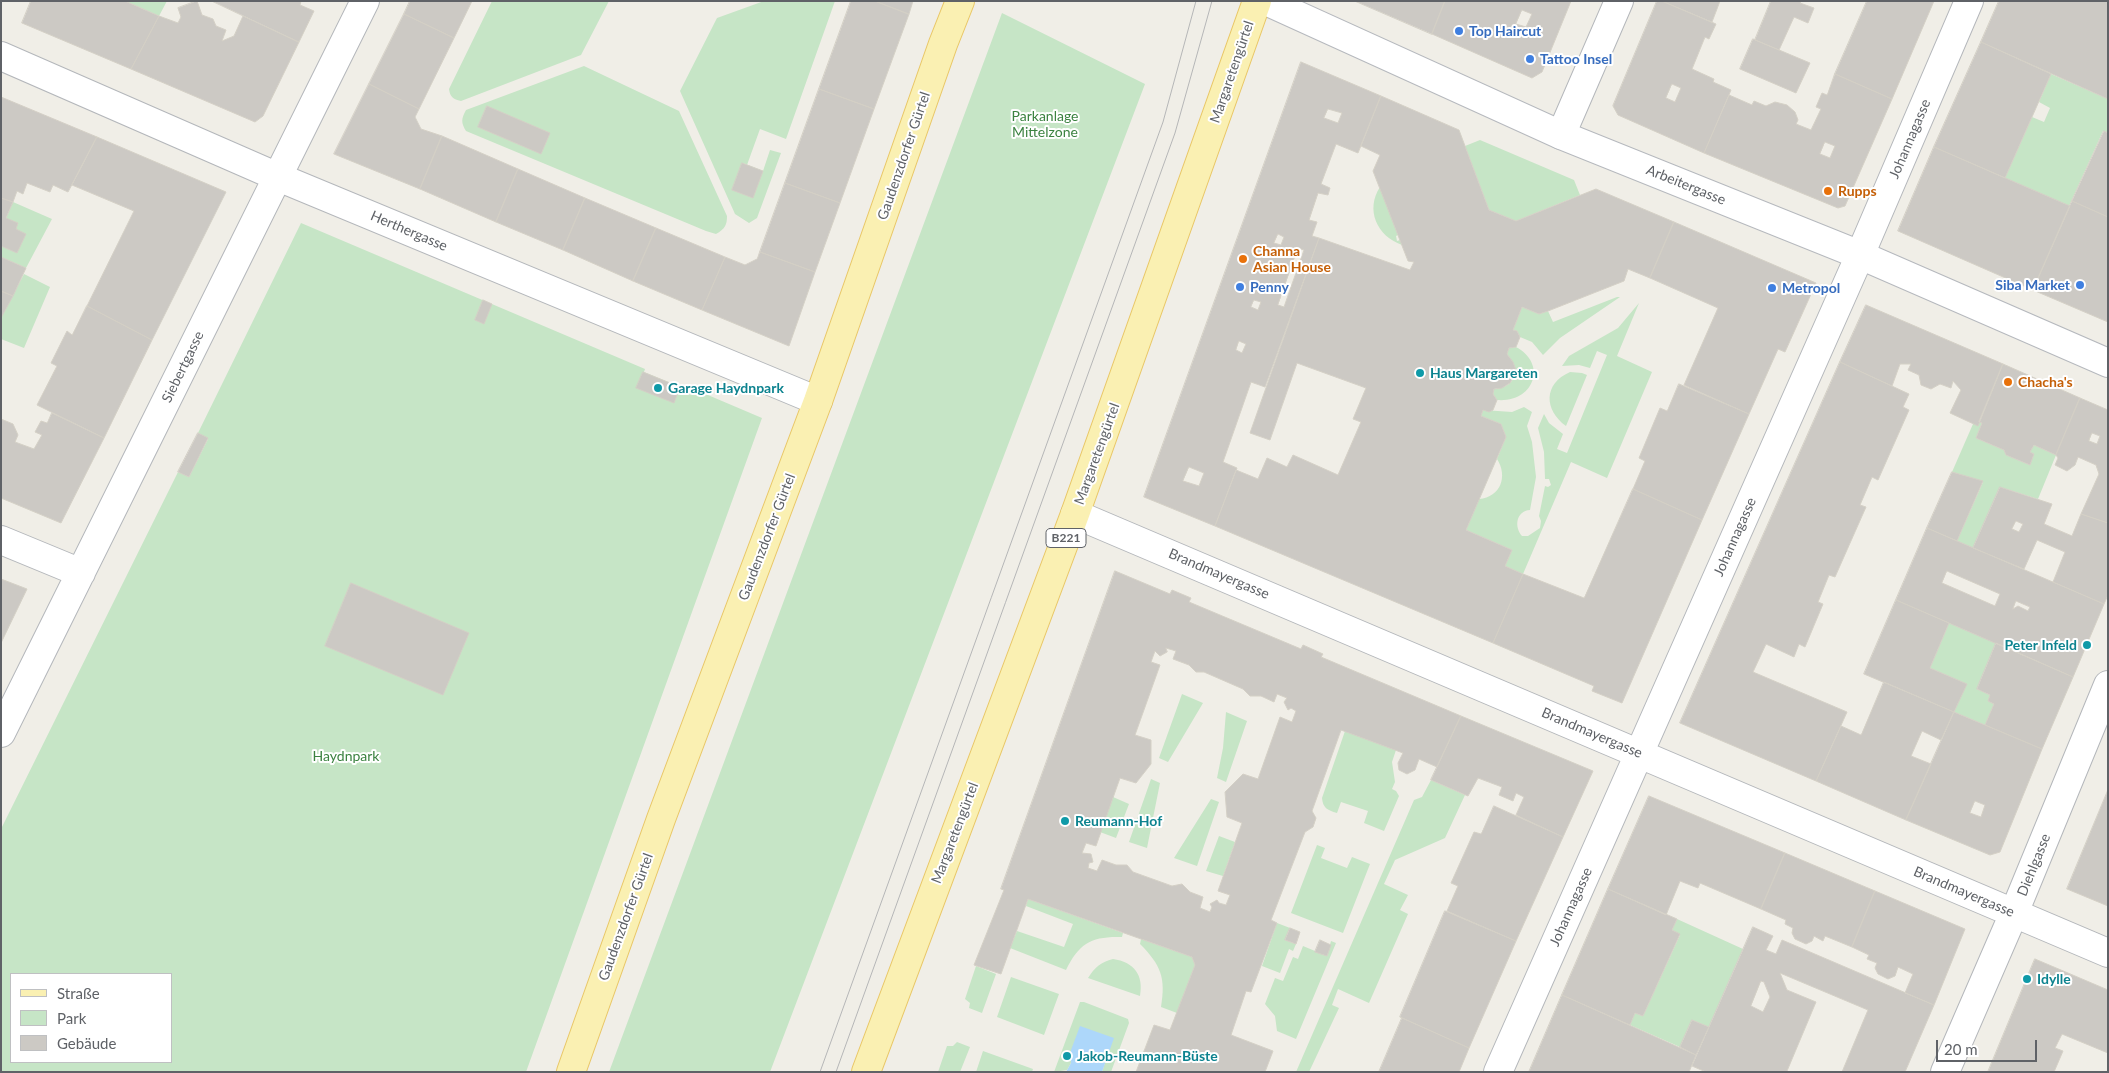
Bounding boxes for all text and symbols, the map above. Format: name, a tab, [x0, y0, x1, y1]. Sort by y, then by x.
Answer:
street label: Margaretengürtel	[1207, 19, 1257, 125]
place label: Top Haircut	[1469, 23, 1541, 39]
marker: Top Haircut	[1453, 25, 1465, 37]
place label: Tattoo Insel	[1540, 51, 1612, 67]
marker: Tattoo Insel	[1524, 53, 1536, 65]
street label: Gaudenzdorfer Gürtel	[874, 90, 934, 222]
street label: Johannagasse	[1886, 97, 1934, 181]
park label: Parkanlage Mittelzone	[1012, 108, 1078, 140]
street label: Arbeitergasse	[1644, 161, 1728, 209]
place label: Rupps	[1838, 183, 1877, 199]
marker: Rupps	[1822, 185, 1834, 197]
street label: Herthergasse	[368, 207, 450, 255]
place label: Channa Asian House	[1253, 243, 1331, 276]
marker: Channa Asian House	[1237, 253, 1249, 265]
place label: Siba Market	[1995, 277, 2070, 293]
place label: Penny	[1250, 279, 1289, 295]
marker: Siba Market	[2074, 279, 2086, 291]
place label: Metropol	[1782, 280, 1840, 296]
marker: Penny	[1234, 281, 1246, 293]
marker: Metropol	[1766, 282, 1778, 294]
street label: Siebertgasse	[158, 329, 208, 405]
place label: Haus Margareten	[1430, 365, 1538, 381]
marker: Haus Margareten	[1414, 367, 1426, 379]
place label: Chacha's	[2018, 374, 2073, 390]
marker: Chacha's	[2002, 376, 2014, 388]
place label: Garage Haydnpark	[668, 380, 784, 396]
marker: Garage Haydnpark	[652, 382, 664, 394]
street label: Margaretengürtel	[1071, 401, 1123, 507]
street label: Gaudenzdorfer Gürtel	[735, 471, 799, 603]
street label: Johannagasse	[1710, 495, 1760, 579]
road number: B221	[1046, 528, 1086, 548]
street label: Brandmayergasse	[1166, 545, 1272, 603]
place label: Peter Infeld	[2004, 637, 2077, 653]
marker: Peter Infeld	[2081, 639, 2093, 651]
street label: Brandmayergasse	[1539, 704, 1645, 762]
park label: Haydnpark	[313, 748, 379, 764]
street label: Margaretengürtel	[928, 780, 982, 886]
place label: Reumann-Hof	[1075, 813, 1162, 829]
marker: Reumann-Hof	[1059, 815, 1071, 827]
street label: Diehlgasse	[2014, 831, 2054, 899]
street label: Gaudenzdorfer Gürtel	[595, 851, 657, 983]
street label: Brandmayergasse	[1911, 863, 2017, 921]
street label: Johannagasse	[1546, 865, 1596, 949]
place label: Idylle	[2037, 971, 2071, 987]
legend	[10, 973, 172, 1063]
marker: Idylle	[2021, 973, 2033, 985]
text: Straße	[57, 984, 100, 1002]
text: Park	[57, 1009, 86, 1027]
scale bar	[1939, 1030, 2040, 1062]
text: Gebäude	[57, 1034, 116, 1052]
text: 20 m	[1944, 1040, 1978, 1058]
place label: Jakob-Reumann-Büste	[1077, 1048, 1218, 1064]
marker: Jakob-Reumann-Büste	[1061, 1050, 1073, 1062]

